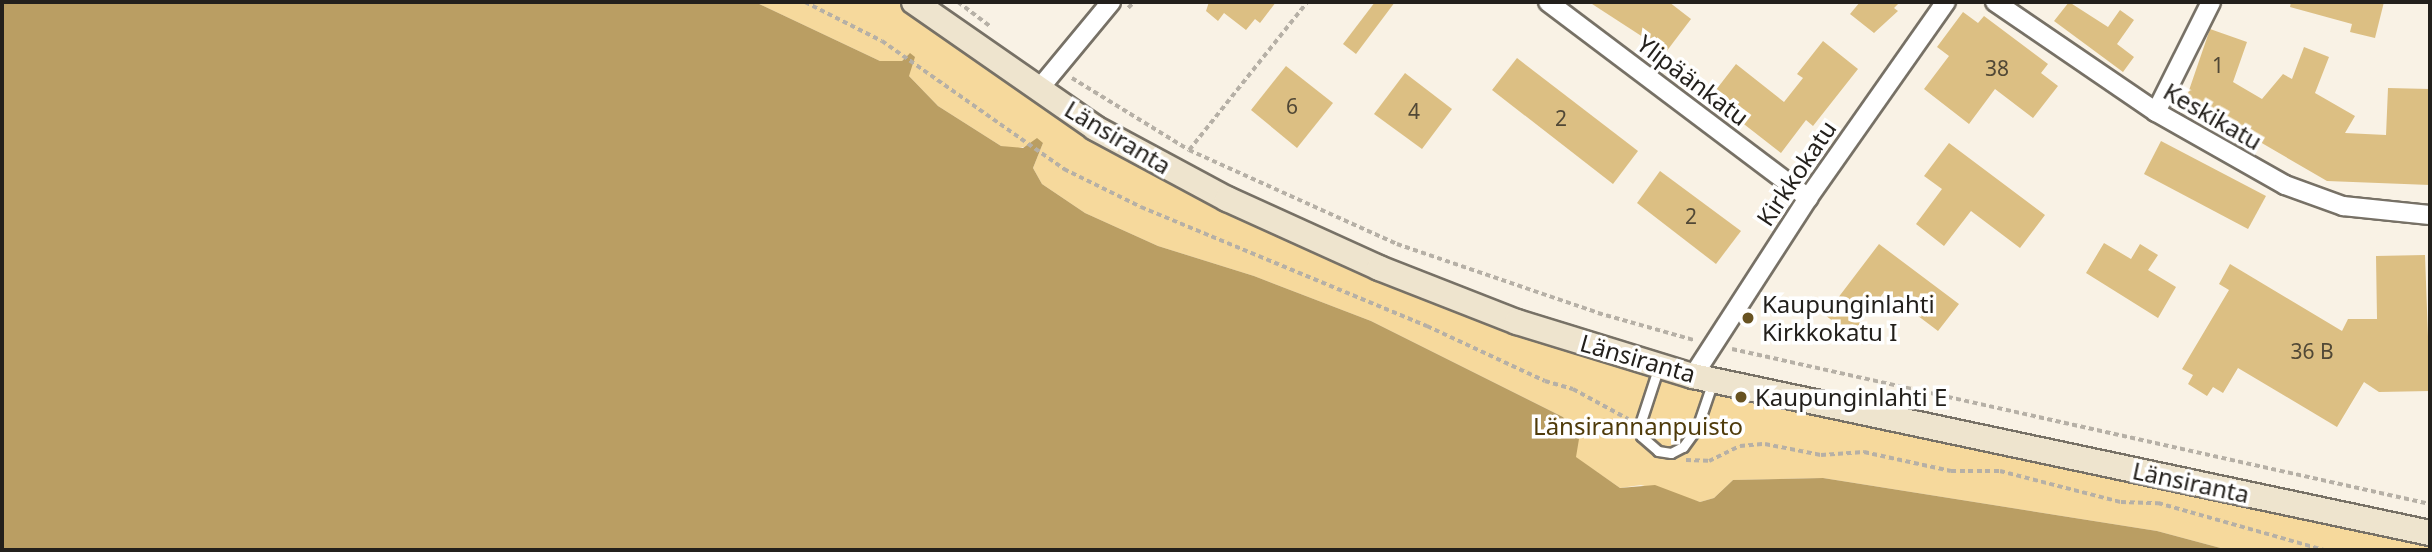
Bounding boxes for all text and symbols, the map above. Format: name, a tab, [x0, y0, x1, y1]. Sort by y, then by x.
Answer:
street label: Ylipäänkatu	[1632, 29, 1754, 131]
house number: 1	[2212, 52, 2224, 78]
house number: 38	[1985, 55, 2009, 81]
street label: Keskikatu	[2159, 76, 2267, 156]
house number: 6	[1286, 93, 1298, 119]
street label: Länsiranta	[1060, 94, 1176, 180]
house number: 4	[1408, 98, 1420, 124]
house number: 2	[1555, 105, 1567, 131]
street label: Kirkkokatu	[1750, 115, 1842, 231]
house number: 2	[1685, 203, 1697, 229]
place label: Kaupunginlahti Kirkkokatu I	[1762, 290, 1935, 346]
marker: Kaupunginlahti Kirkkokatu I	[1740, 310, 1756, 326]
street label: Länsiranta	[1577, 328, 1699, 388]
house number: 36 B	[2290, 338, 2334, 364]
place label: Kaupunginlahti E	[1755, 383, 1947, 411]
marker: Kaupunginlahti E	[1733, 389, 1749, 405]
park label: Länsirannanpuisto	[1533, 412, 1743, 440]
street label: Länsiranta	[2130, 456, 2252, 508]

